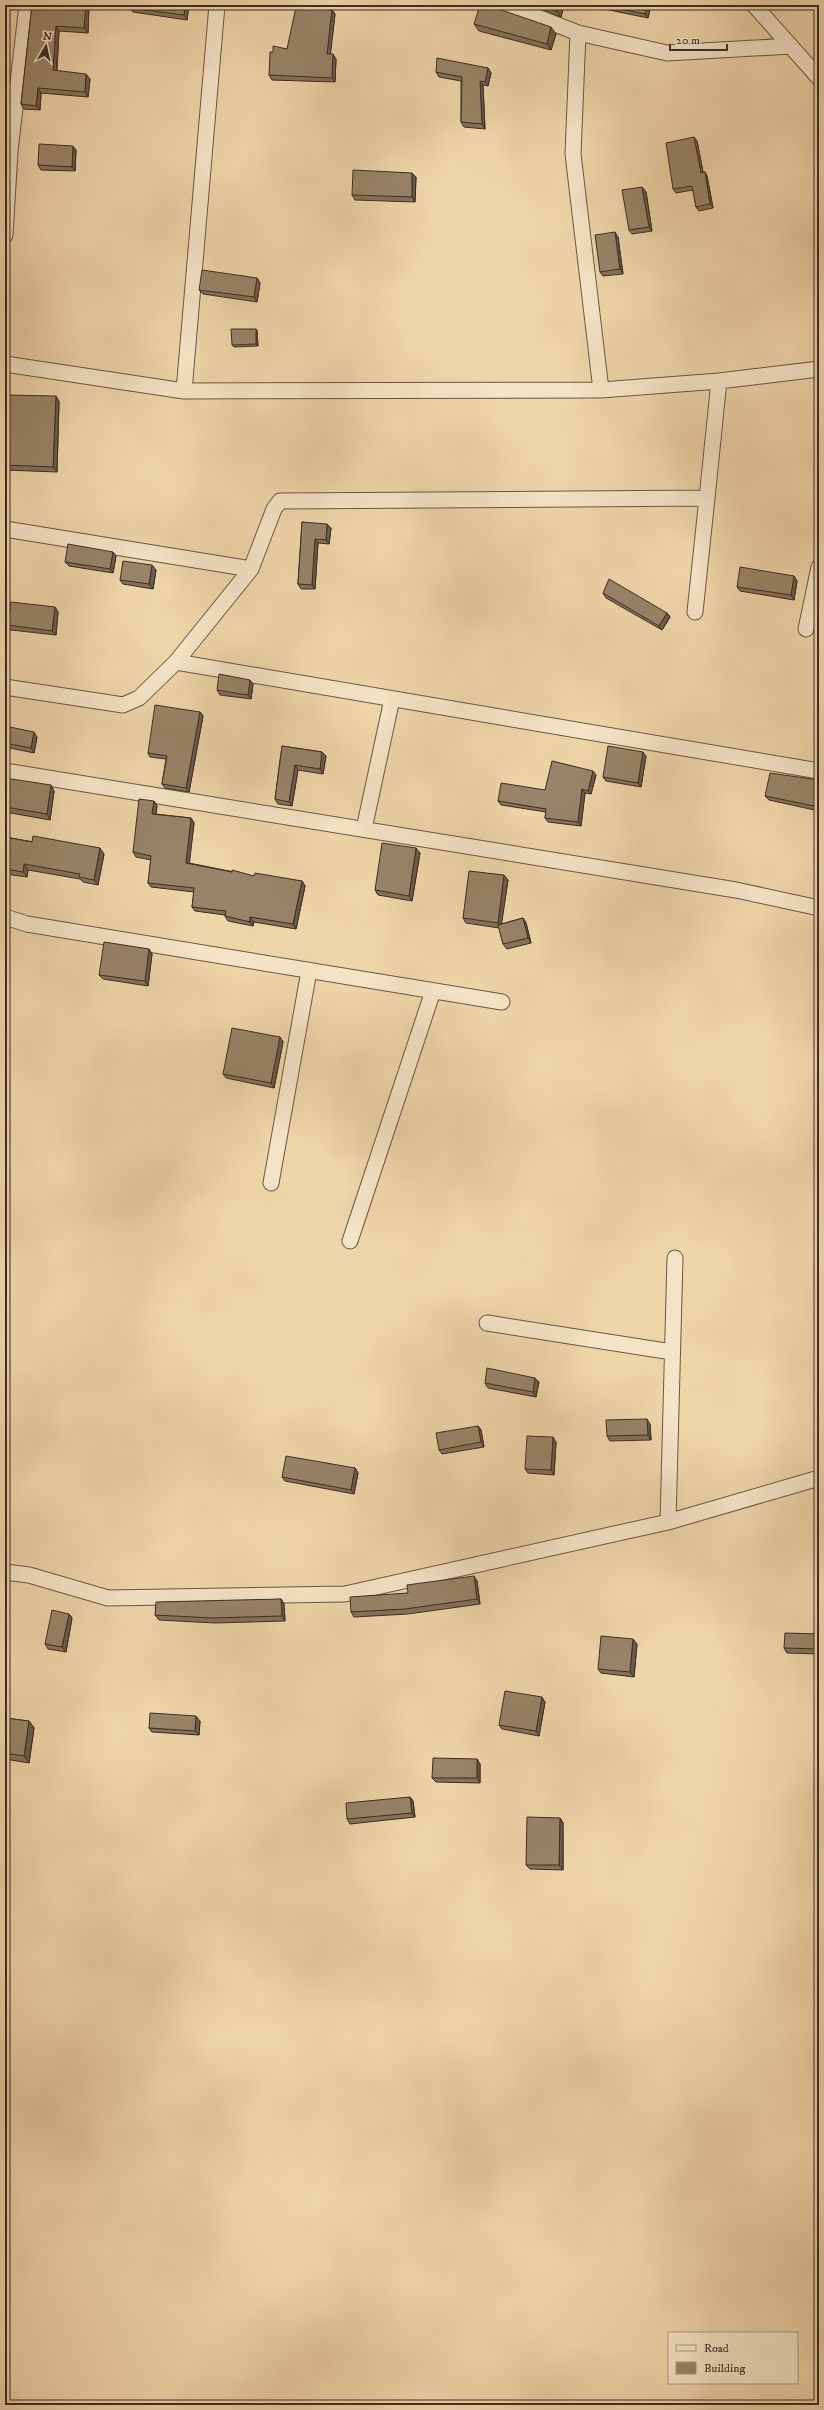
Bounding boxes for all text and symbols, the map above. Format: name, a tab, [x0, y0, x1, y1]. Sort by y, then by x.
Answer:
north arrow	[26, 26, 66, 66]
scale bar	[670, 26, 727, 52]
text: N	[42, 29, 53, 45]
text: 20 m	[676, 33, 700, 48]
legend	[668, 2332, 798, 2384]
text: Road	[704, 2341, 729, 2356]
text: Building	[704, 2361, 745, 2376]

